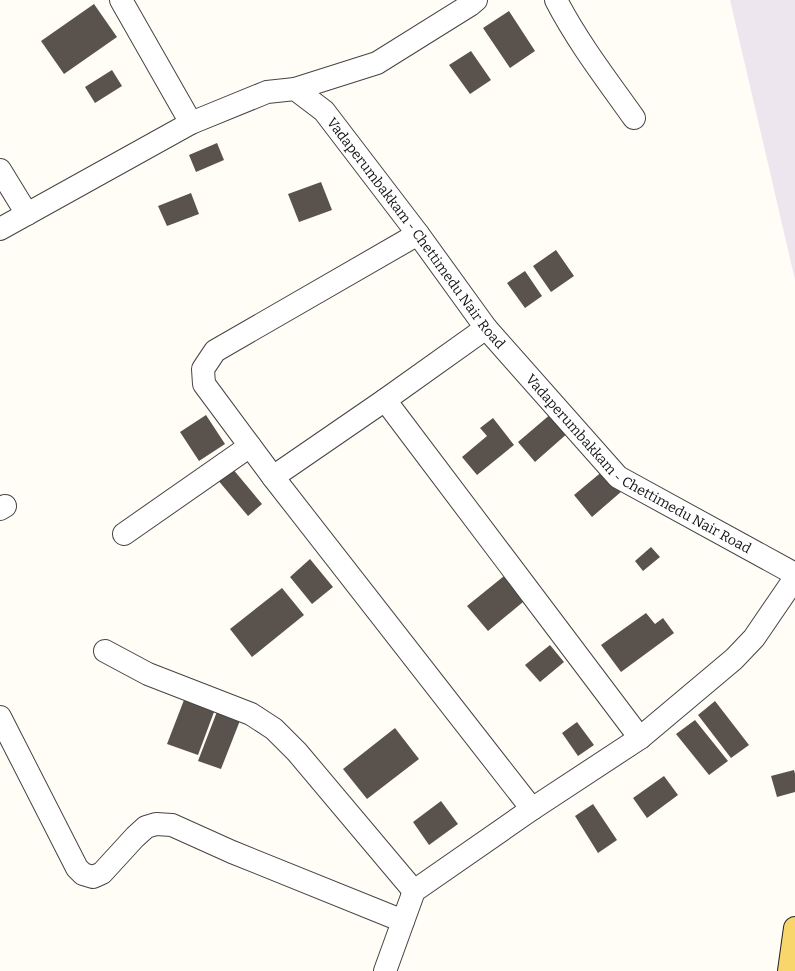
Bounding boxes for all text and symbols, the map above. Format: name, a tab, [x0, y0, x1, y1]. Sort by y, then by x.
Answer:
street label: Vadaperumbakkam - Chettimedu Nair Road	[324, 114, 509, 352]
street label: Vadaperumbakkam - Chettimedu Nair Road	[522, 371, 754, 557]

